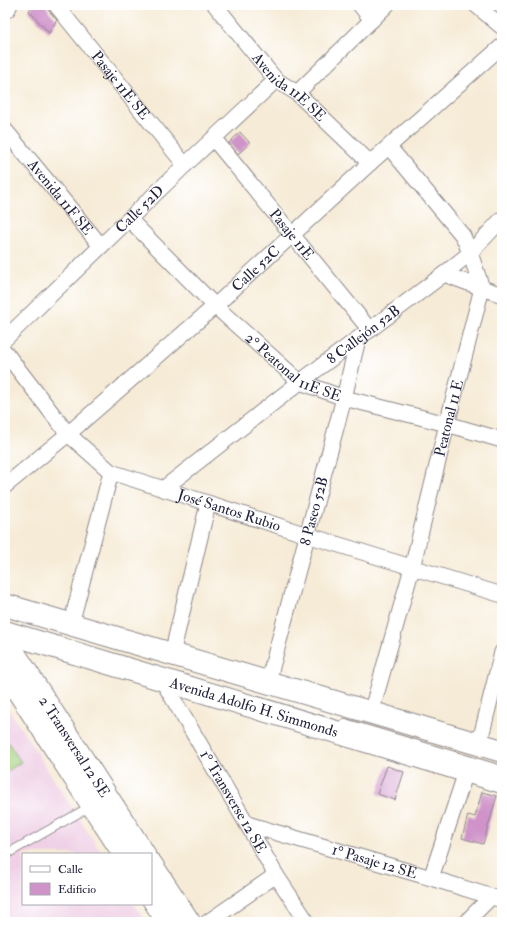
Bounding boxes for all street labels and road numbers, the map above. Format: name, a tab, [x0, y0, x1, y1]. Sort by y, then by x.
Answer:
street label: Pasaje 11E SE	[87, 47, 154, 123]
street label: Avenida 11E SE	[247, 48, 330, 125]
street label: Avenida 11F SE	[23, 155, 97, 239]
street label: Calle 52D	[111, 181, 168, 237]
street label: Pasaje 11E	[265, 205, 318, 264]
street label: Calle 52C	[227, 241, 284, 296]
street label: 8 Callejón 52B	[323, 301, 404, 368]
street label: 2° Peatonal 11E SE	[241, 328, 344, 406]
street label: Peatonal 11 E	[430, 378, 468, 458]
street label: 8 Paseo 52B	[295, 474, 332, 548]
street label: José Santos Rubio	[174, 484, 283, 535]
street label: Avenida Adolfo H. Simmonds	[167, 673, 340, 741]
street label: 2 Transversal 12 SE	[35, 692, 114, 801]
street label: 1° Transverse 12 SE	[196, 747, 271, 857]
street label: 1° Pasaje 12 SE	[330, 840, 420, 883]

